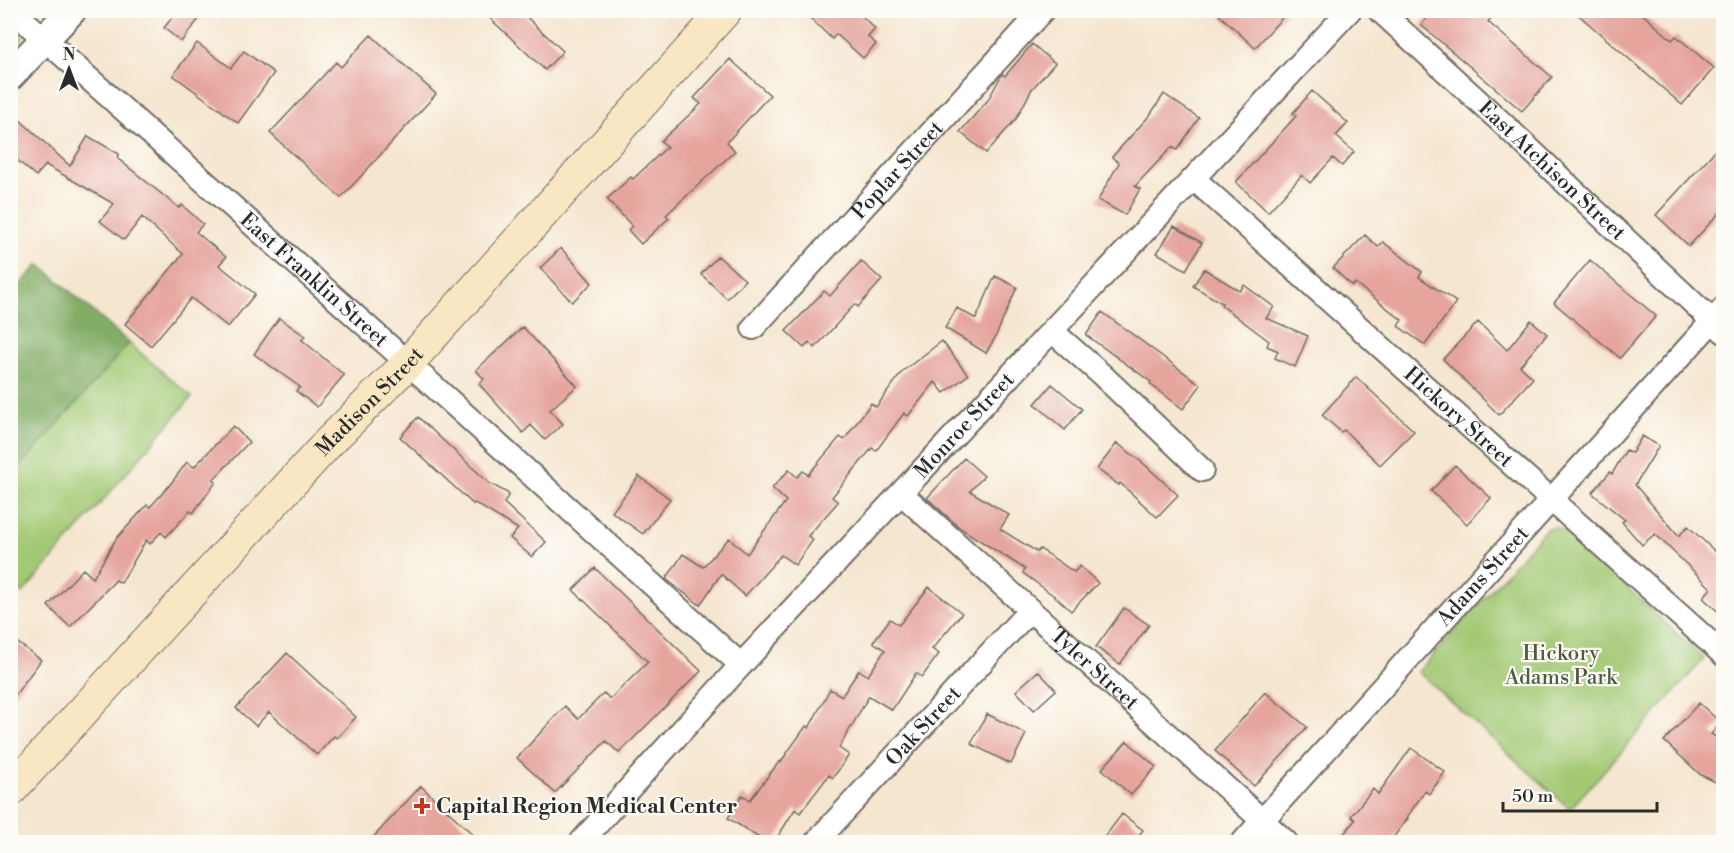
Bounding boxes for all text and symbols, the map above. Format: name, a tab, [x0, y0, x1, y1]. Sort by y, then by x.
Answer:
north arrow	[39, 39, 99, 99]
text: N	[63, 45, 76, 65]
street label: East Atchison Street	[1472, 96, 1631, 247]
street label: Poplar Street	[846, 115, 950, 225]
street label: East Franklin Street	[234, 207, 394, 354]
street label: Madison Street	[310, 342, 430, 462]
street label: Hickory Street	[1398, 362, 1519, 474]
street label: Monroe Street	[909, 367, 1021, 484]
street label: Adams Street	[1431, 521, 1535, 633]
street label: Tyler Street	[1044, 623, 1144, 716]
park label: Hickory Adams Park	[1504, 641, 1618, 691]
street label: Oak Street	[881, 681, 968, 772]
scale bar	[1503, 775, 1658, 813]
text: 50 m	[1512, 785, 1554, 808]
place label: Capital Region Medical Center	[436, 794, 737, 820]
marker: Capital Region Medical Center	[413, 797, 431, 815]

